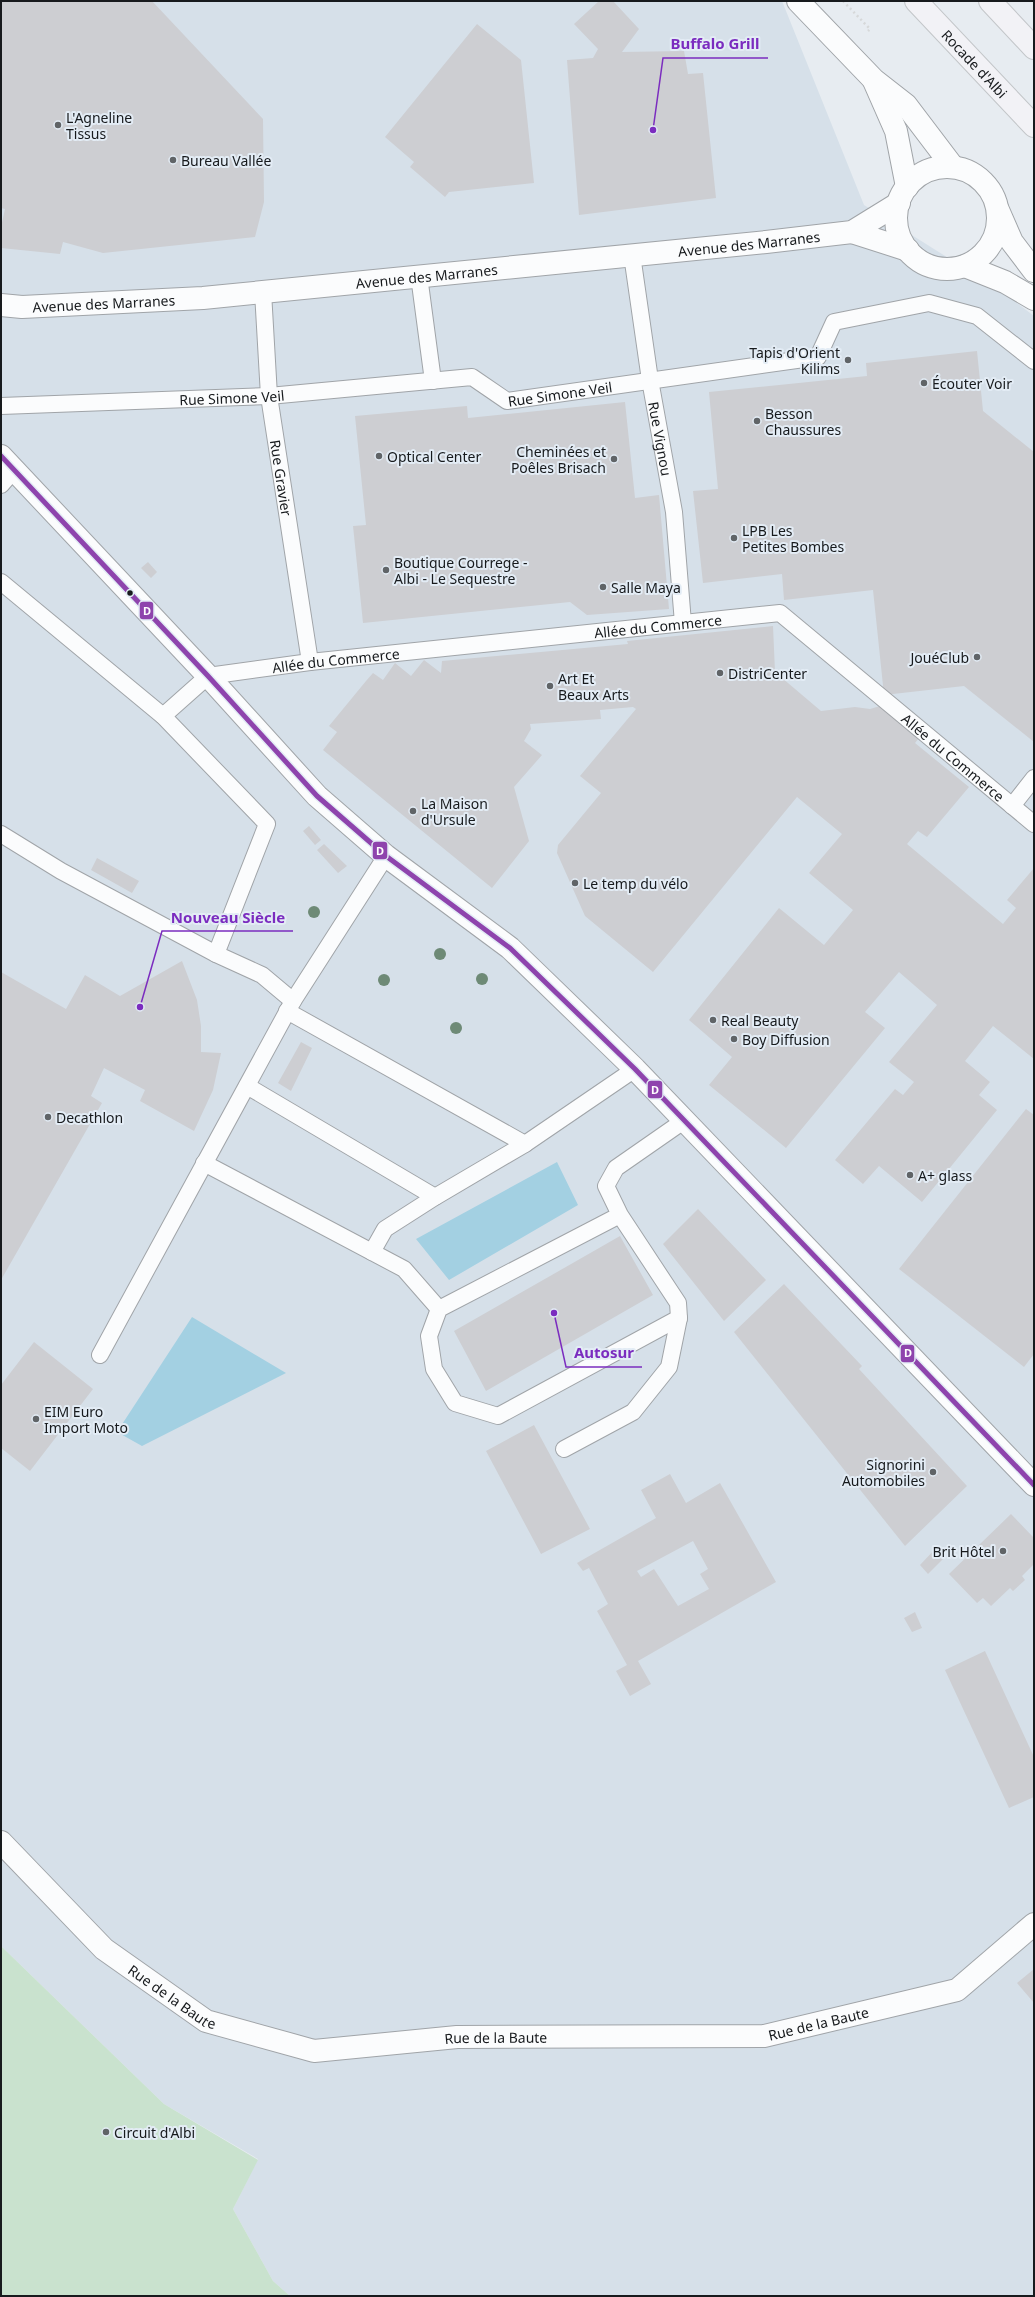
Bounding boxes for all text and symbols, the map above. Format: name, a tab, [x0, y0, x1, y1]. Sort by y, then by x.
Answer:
street label: Rocade d'Albi	[938, 25, 1012, 102]
callout: Buffalo Grill	[663, 31, 768, 58]
text: Buffalo Grill	[670, 33, 760, 53]
place label: L'Agneline Tissus	[66, 108, 132, 143]
marker: L'Agneline Tissus	[53, 120, 63, 130]
place label: Bureau Vallée	[181, 151, 271, 170]
marker: Bureau Vallée	[168, 155, 178, 165]
street label: Avenue des Marranes	[677, 226, 821, 260]
street label: Avenue des Marranes	[355, 259, 499, 292]
street label: Avenue des Marranes	[32, 290, 176, 316]
place label: Tapis d'Orient Kilims	[749, 343, 840, 378]
marker: Tapis d'Orient Kilims	[843, 355, 853, 365]
place label: Écouter Voir	[932, 374, 1012, 393]
street label: Rue Simone Veil	[507, 377, 613, 410]
marker: Écouter Voir	[919, 378, 929, 388]
street label: Rue Simone Veil	[179, 385, 285, 409]
street label: Rue Vignou	[645, 400, 677, 478]
place label: Besson Chaussures	[765, 404, 841, 439]
marker: Besson Chaussures	[752, 416, 762, 426]
street label: Rue Gravier	[266, 438, 297, 518]
place label: Cheminées et Poêles Brisach	[511, 442, 606, 477]
place label: Optical Center	[387, 447, 481, 466]
marker: Optical Center	[374, 451, 384, 461]
marker: Cheminées et Poêles Brisach	[609, 454, 619, 464]
place label: LPB Les Petites Bombes	[742, 521, 844, 556]
marker: LPB Les Petites Bombes	[729, 533, 739, 543]
place label: Boutique Courrege - Albi - Le Sequestre	[394, 553, 528, 588]
marker: Boutique Courrege - Albi - Le Sequestre	[381, 565, 391, 575]
place label: Salle Maya	[611, 578, 681, 597]
marker: Salle Maya	[598, 582, 608, 592]
unlabelled marker	[125, 588, 135, 598]
line badge: D	[139, 601, 154, 620]
text: D	[143, 603, 151, 618]
street label: Allée du Commerce	[593, 610, 723, 642]
street label: Allée du Commerce	[271, 643, 401, 677]
place label: JouéClub	[908, 648, 969, 667]
marker: JouéClub	[972, 652, 982, 662]
place label: DistriCenter	[728, 664, 807, 683]
marker: DistriCenter	[715, 668, 725, 678]
place label: Art Et Beaux Arts	[558, 669, 629, 704]
marker: Art Et Beaux Arts	[545, 681, 555, 691]
street label: Allée du Commerce	[898, 709, 1009, 805]
place label: La Maison d'Ursule	[421, 794, 488, 829]
marker: La Maison d'Ursule	[408, 806, 418, 816]
line badge: D	[372, 841, 388, 860]
text: D	[376, 843, 384, 858]
place label: Le temp du vélo	[583, 874, 688, 893]
marker: Le temp du vélo	[570, 878, 580, 888]
callout: Nouveau Siècle	[162, 904, 293, 931]
text: Nouveau Siècle	[171, 907, 285, 927]
place label: Real Beauty	[721, 1011, 799, 1030]
marker: Real Beauty	[708, 1015, 718, 1025]
place label: Boy Diffusion	[742, 1030, 830, 1049]
marker: Boy Diffusion	[729, 1034, 739, 1044]
line badge: D	[647, 1080, 663, 1099]
text: D	[651, 1082, 659, 1097]
place label: Decathlon	[56, 1108, 123, 1127]
marker: Decathlon	[43, 1112, 53, 1122]
place label: A+ glass	[918, 1166, 972, 1185]
marker: A+ glass	[905, 1170, 915, 1180]
callout: Autosur	[566, 1340, 642, 1367]
text: Autosur	[574, 1342, 634, 1362]
line badge: D	[900, 1344, 915, 1363]
text: D	[904, 1345, 912, 1360]
place label: EIM Euro Import Moto	[44, 1402, 128, 1437]
marker: EIM Euro Import Moto	[31, 1414, 41, 1424]
place label: Signorini Automobiles	[842, 1455, 925, 1490]
marker: Signorini Automobiles	[928, 1467, 938, 1477]
place label: Brit Hôtel	[932, 1542, 995, 1561]
marker: Brit Hôtel	[998, 1546, 1008, 1556]
street label: Rue de la Baute	[125, 1960, 218, 2033]
street label: Rue de la Baute	[766, 2002, 871, 2044]
street label: Rue de la Baute	[444, 2027, 547, 2048]
place label: Circuit d'Albi	[114, 2123, 195, 2142]
marker: Circuit d'Albi	[101, 2127, 111, 2137]

